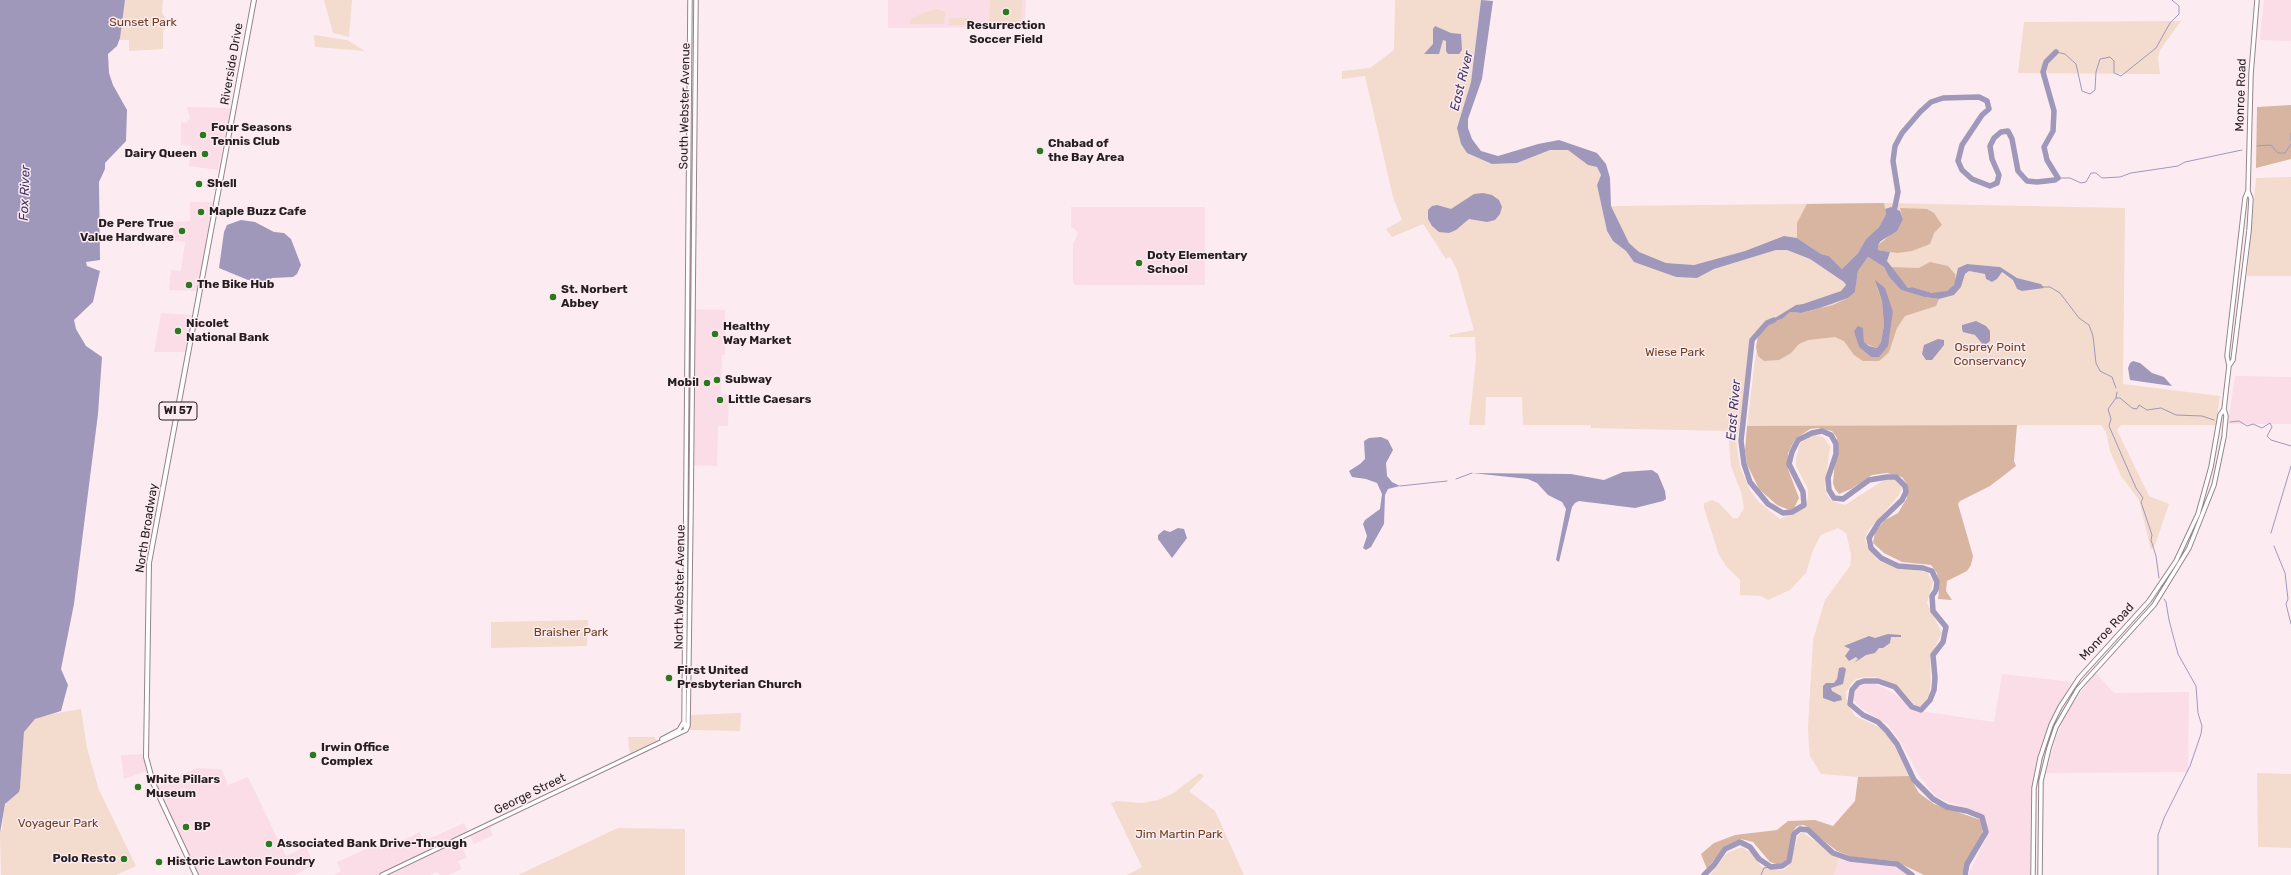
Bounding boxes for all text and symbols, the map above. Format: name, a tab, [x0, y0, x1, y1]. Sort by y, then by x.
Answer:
marker: Resurrection Soccer Field	[1001, 7, 1011, 17]
park label: Sunset Park	[109, 16, 177, 30]
place label: Resurrection Soccer Field	[967, 19, 1045, 47]
street label: Riverside Drive	[218, 22, 246, 106]
street label: South Webster Avenue	[677, 42, 693, 170]
water label: East River	[1447, 49, 1477, 113]
street label: Monroe Road	[2233, 58, 2249, 132]
place label: Four Seasons Tennis Club	[211, 121, 292, 149]
marker: Four Seasons Tennis Club	[198, 130, 208, 140]
place label: Chabad of the Bay Area	[1048, 137, 1124, 165]
marker: Chabad of the Bay Area	[1035, 146, 1045, 156]
place label: Dairy Queen	[125, 147, 197, 161]
marker: Dairy Queen	[200, 149, 210, 159]
water label: Fox River	[16, 165, 34, 221]
place label: Shell	[207, 177, 237, 191]
marker: Shell	[194, 179, 204, 189]
place label: Maple Buzz Cafe	[209, 205, 306, 219]
marker: Maple Buzz Cafe	[196, 207, 206, 217]
place label: De Pere True Value Hardware	[80, 217, 174, 245]
marker: De Pere True Value Hardware	[177, 226, 187, 236]
place label: Doty Elementary School	[1147, 249, 1248, 277]
marker: Doty Elementary School	[1134, 258, 1144, 268]
place label: The Bike Hub	[197, 278, 274, 292]
marker: The Bike Hub	[184, 280, 194, 290]
place label: St. Norbert Abbey	[561, 283, 628, 311]
marker: St. Norbert Abbey	[548, 292, 558, 302]
place label: Nicolet National Bank	[186, 317, 269, 345]
place label: Healthy Way Market	[723, 320, 791, 348]
marker: Nicolet National Bank	[173, 326, 183, 336]
marker: Healthy Way Market	[710, 329, 720, 339]
park label: Osprey Point Conservancy	[1954, 341, 2026, 369]
park label: Wiese Park	[1645, 346, 1705, 360]
place label: Subway	[725, 373, 772, 387]
marker: Subway	[712, 375, 722, 385]
place label: Mobil	[667, 376, 699, 390]
marker: Mobil	[702, 378, 712, 388]
water label: East River	[1724, 379, 1744, 441]
place label: Little Caesars	[728, 393, 811, 407]
marker: Little Caesars	[715, 395, 725, 405]
road number: WI 57	[159, 402, 197, 420]
street label: North Broadway	[133, 482, 161, 574]
street label: North Webster Avenue	[672, 524, 688, 650]
street label: Monroe Road	[2077, 600, 2137, 664]
park label: Braisher Park	[534, 626, 608, 640]
place label: First United Presbyterian Church	[677, 664, 802, 692]
marker: First United Presbyterian Church	[664, 673, 674, 683]
place label: Irwin Office Complex	[321, 741, 389, 769]
marker: Irwin Office Complex	[308, 750, 318, 760]
street label: George Street	[492, 770, 568, 818]
place label: White Pillars Museum	[146, 773, 220, 801]
marker: White Pillars Museum	[133, 782, 143, 792]
park label: Voyageur Park	[18, 817, 98, 831]
place label: BP	[194, 820, 211, 834]
marker: BP	[181, 822, 191, 832]
park label: Jim Martin Park	[1135, 828, 1223, 842]
place label: Associated Bank Drive-Through	[277, 837, 467, 851]
marker: Associated Bank Drive-Through	[264, 839, 274, 849]
place label: Polo Resto	[52, 852, 116, 866]
marker: Polo Resto	[119, 854, 129, 864]
place label: Historic Lawton Foundry	[167, 855, 315, 869]
marker: Historic Lawton Foundry	[154, 857, 164, 867]

